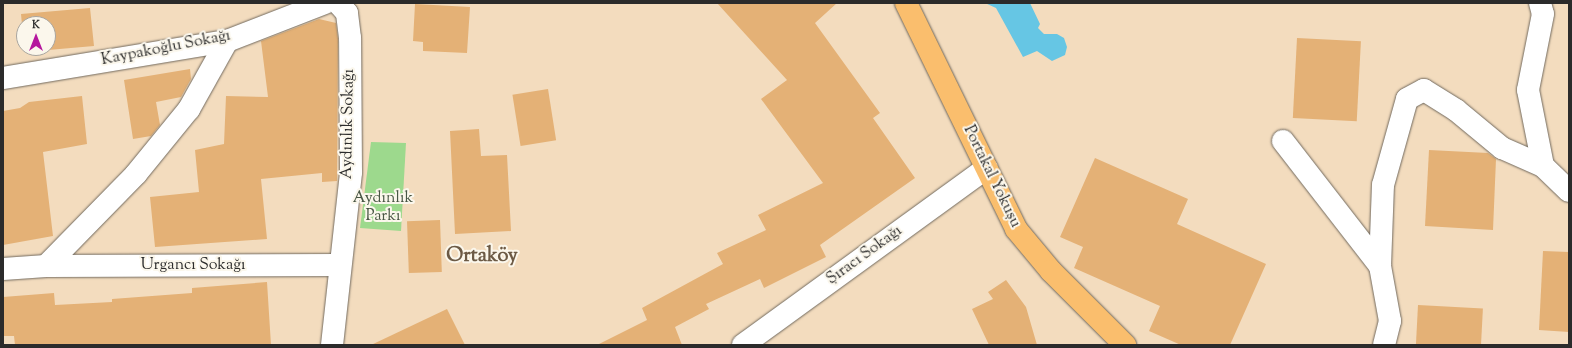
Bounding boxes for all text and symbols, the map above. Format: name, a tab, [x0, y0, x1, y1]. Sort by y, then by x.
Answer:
north arrow	[16, 16, 56, 56]
text: K	[32, 17, 40, 33]
street label: Kaypakoğlu Sokağı	[100, 27, 232, 71]
street label: Aydınlık Sokağı	[338, 69, 360, 179]
street label: Portakal Yokuşu	[958, 123, 1024, 231]
park label: Aydınlık Parkı	[353, 189, 413, 227]
street label: Şıracı Sokağı	[823, 222, 907, 290]
district label: Ortaköy	[446, 244, 518, 268]
street label: Urgancı Sokağı	[140, 256, 246, 276]

